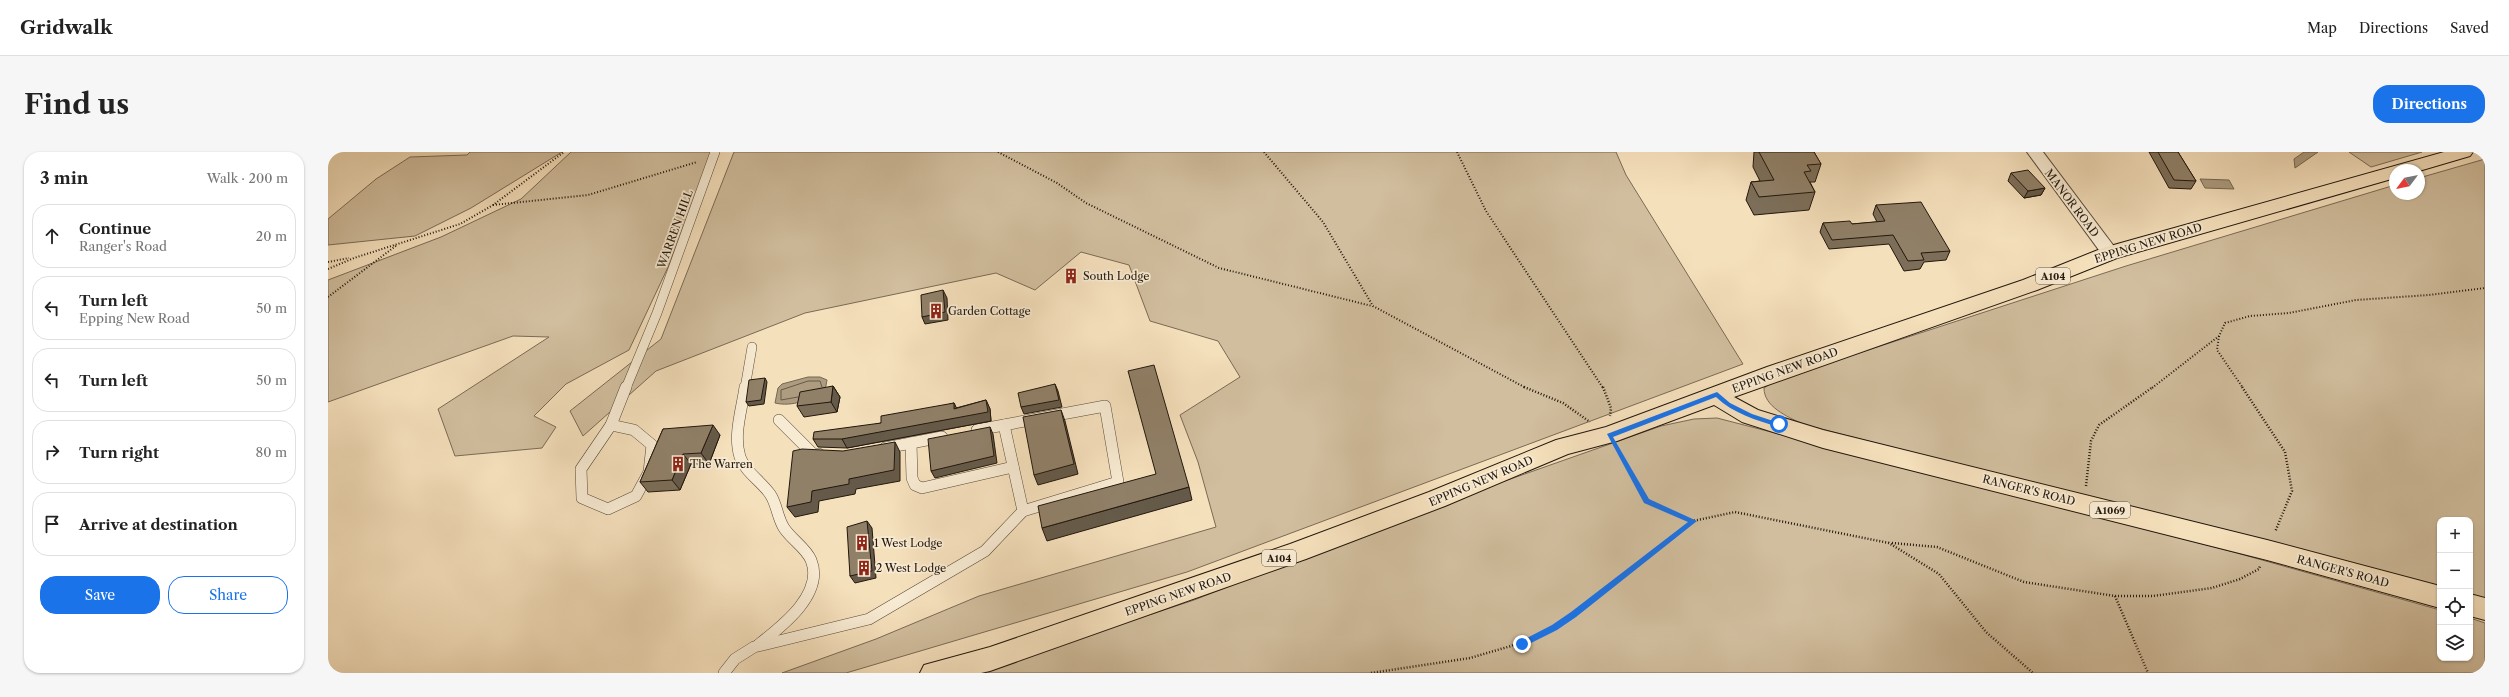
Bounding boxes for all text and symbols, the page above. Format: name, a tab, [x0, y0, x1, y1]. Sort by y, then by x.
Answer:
text: Gridwalk	[20, 16, 113, 39]
text: Map	[2307, 19, 2337, 37]
text: Directions	[2359, 19, 2428, 37]
text: Saved	[2450, 19, 2489, 37]
button: Directions	[2373, 85, 2485, 123]
text: Find us	[24, 87, 129, 121]
north arrow	[2389, 164, 2425, 200]
street label: MANOR ROAD	[2042, 166, 2102, 240]
text: 3 min	[40, 168, 89, 188]
text: Walk · 200 m	[207, 170, 288, 186]
street label: WARREN HILL	[654, 187, 696, 271]
text: Continue	[79, 219, 151, 238]
street label: EPPING NEW ROAD	[2092, 220, 2204, 266]
icon: ahead	[41, 225, 63, 247]
text: 20 m	[256, 228, 287, 244]
text: Ranger's Road	[79, 238, 167, 254]
building icon: South Lodge	[1062, 267, 1080, 285]
road number: A104	[2036, 268, 2070, 284]
place label: South Lodge	[1083, 269, 1149, 283]
text: Turn left	[79, 291, 148, 310]
icon: left	[41, 297, 63, 319]
text: 50 m	[256, 300, 287, 316]
building icon: Garden Cottage	[927, 302, 945, 320]
place label: Garden Cottage	[948, 304, 1031, 318]
text: Epping New Road	[79, 310, 190, 326]
street label: EPPING NEW ROAD	[1730, 344, 1840, 396]
icon: left	[41, 369, 63, 391]
text: Turn left	[79, 371, 148, 390]
text: 50 m	[256, 372, 287, 388]
route start	[1770, 415, 1788, 433]
icon: right	[41, 441, 63, 463]
text: Turn right	[79, 443, 159, 462]
text: 80 m	[255, 444, 287, 460]
street label: EPPING NEW ROAD	[1427, 453, 1535, 509]
building icon: The Warren	[669, 455, 687, 473]
place label: The Warren	[690, 457, 753, 471]
street label: RANGER'S ROAD	[1981, 472, 2077, 508]
road number: A1069	[2090, 502, 2130, 518]
icon: arrive	[41, 513, 63, 535]
text: Arrive at destination	[79, 515, 238, 534]
map controls	[2437, 517, 2473, 661]
button: +	[2437, 517, 2473, 553]
building icon: 1 West Lodge	[853, 534, 871, 552]
place label: 1 West Lodge	[874, 536, 943, 550]
road number: A104	[1262, 550, 1296, 566]
street label: RANGER'S ROAD	[2295, 552, 2391, 590]
button: −	[2437, 553, 2473, 589]
building icon: 2 West Lodge	[855, 559, 873, 577]
place label: 2 West Lodge	[876, 561, 946, 575]
street label: EPPING NEW ROAD	[1123, 569, 1233, 619]
button: Save	[40, 576, 160, 614]
button: Share	[168, 576, 288, 614]
button: locate	[2437, 589, 2473, 625]
button: layers	[2437, 625, 2473, 661]
route end	[1513, 635, 1531, 653]

